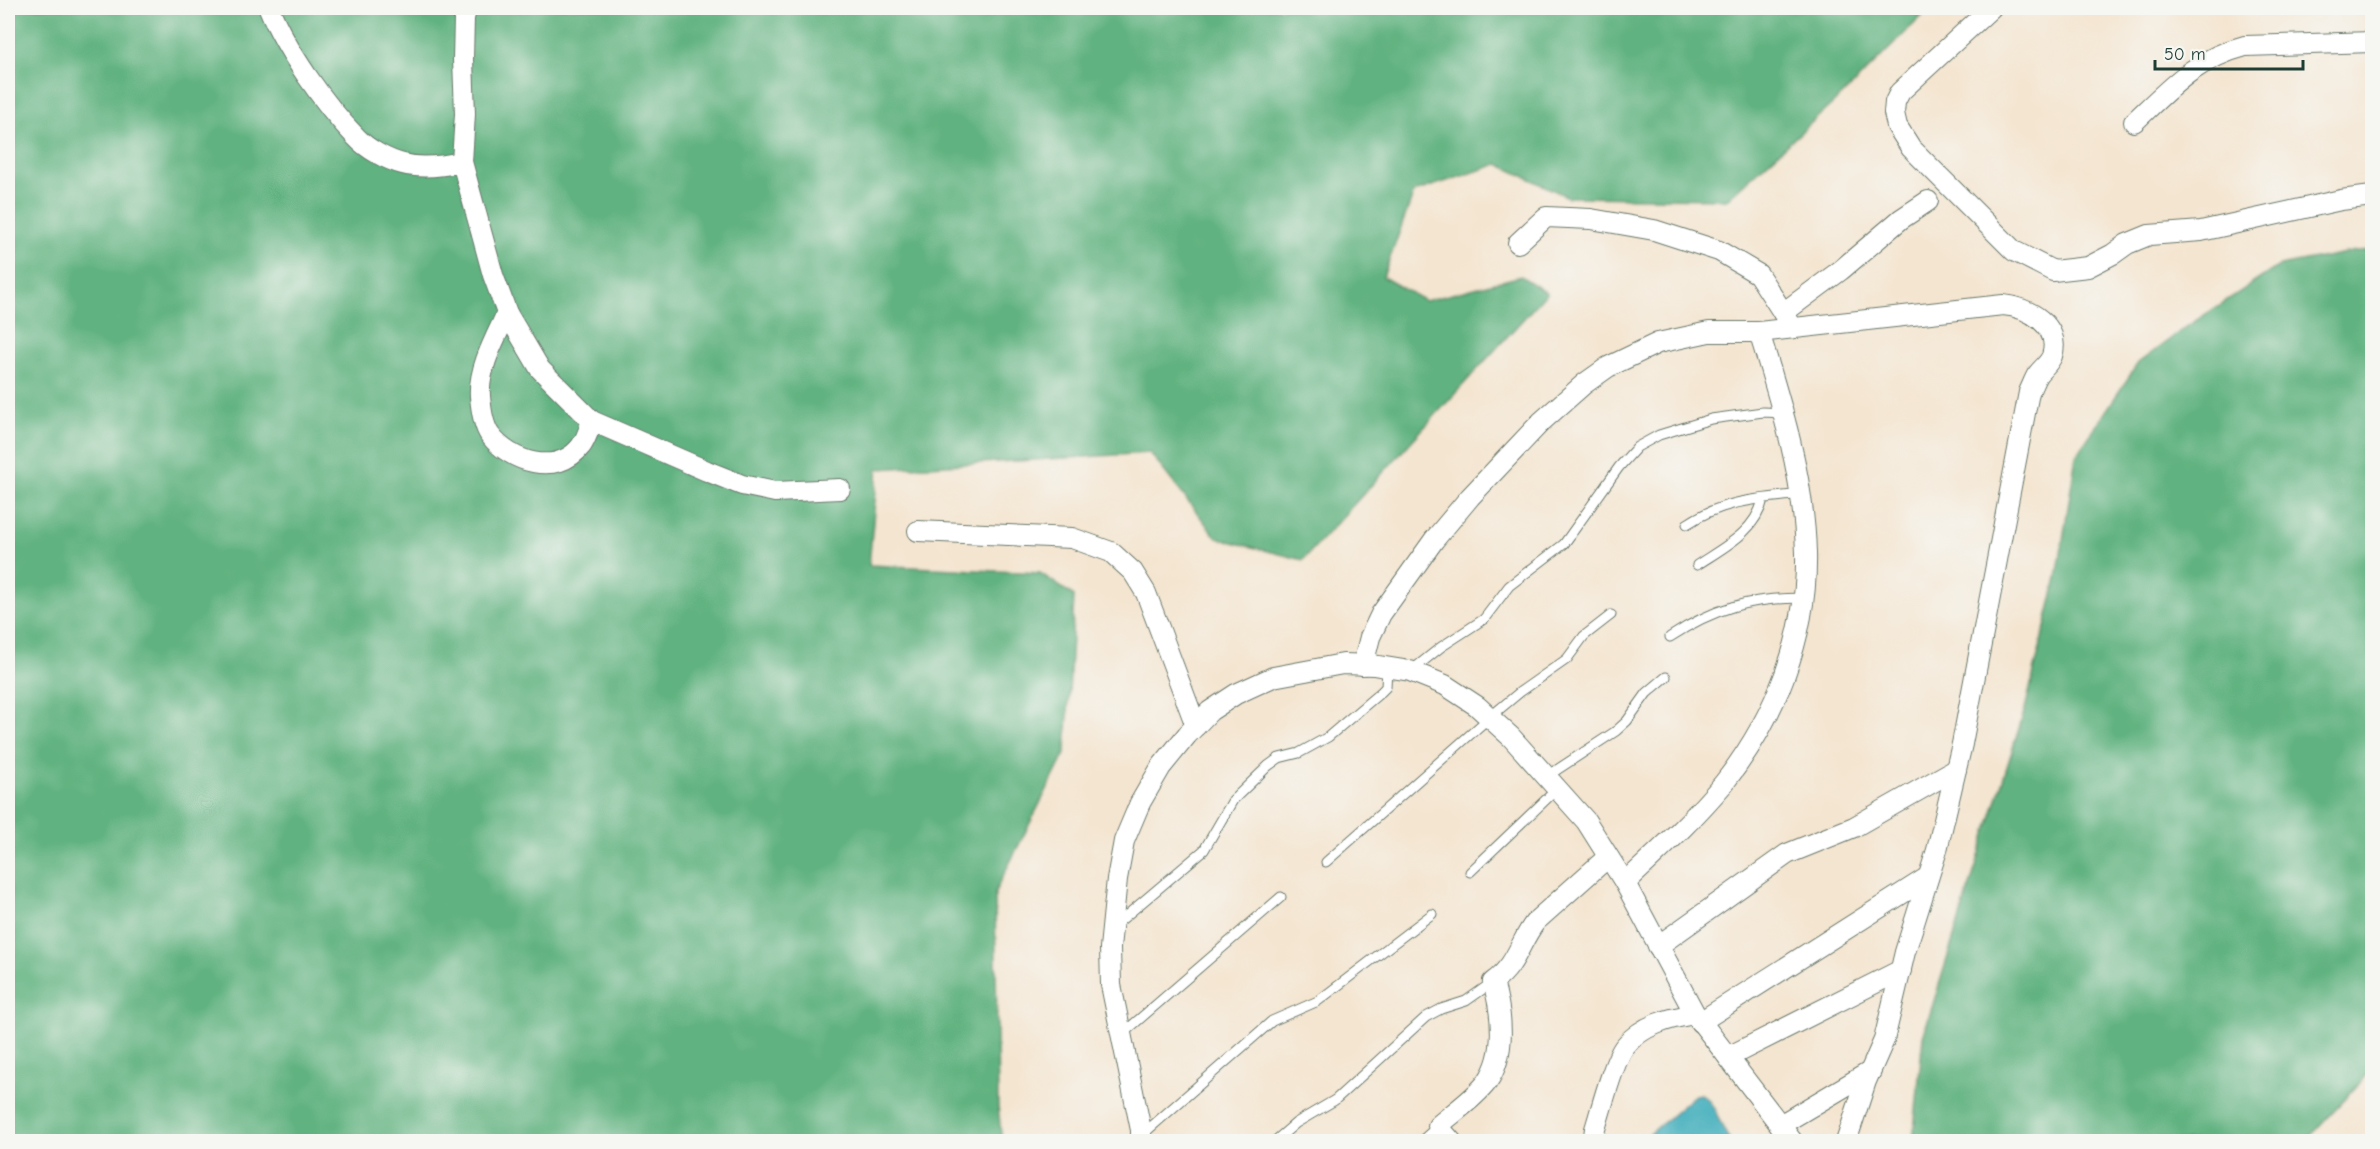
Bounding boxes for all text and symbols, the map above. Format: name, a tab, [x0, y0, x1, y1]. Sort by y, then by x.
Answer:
scale bar	[2155, 33, 2304, 71]
text: 50 m	[2164, 44, 2206, 65]

